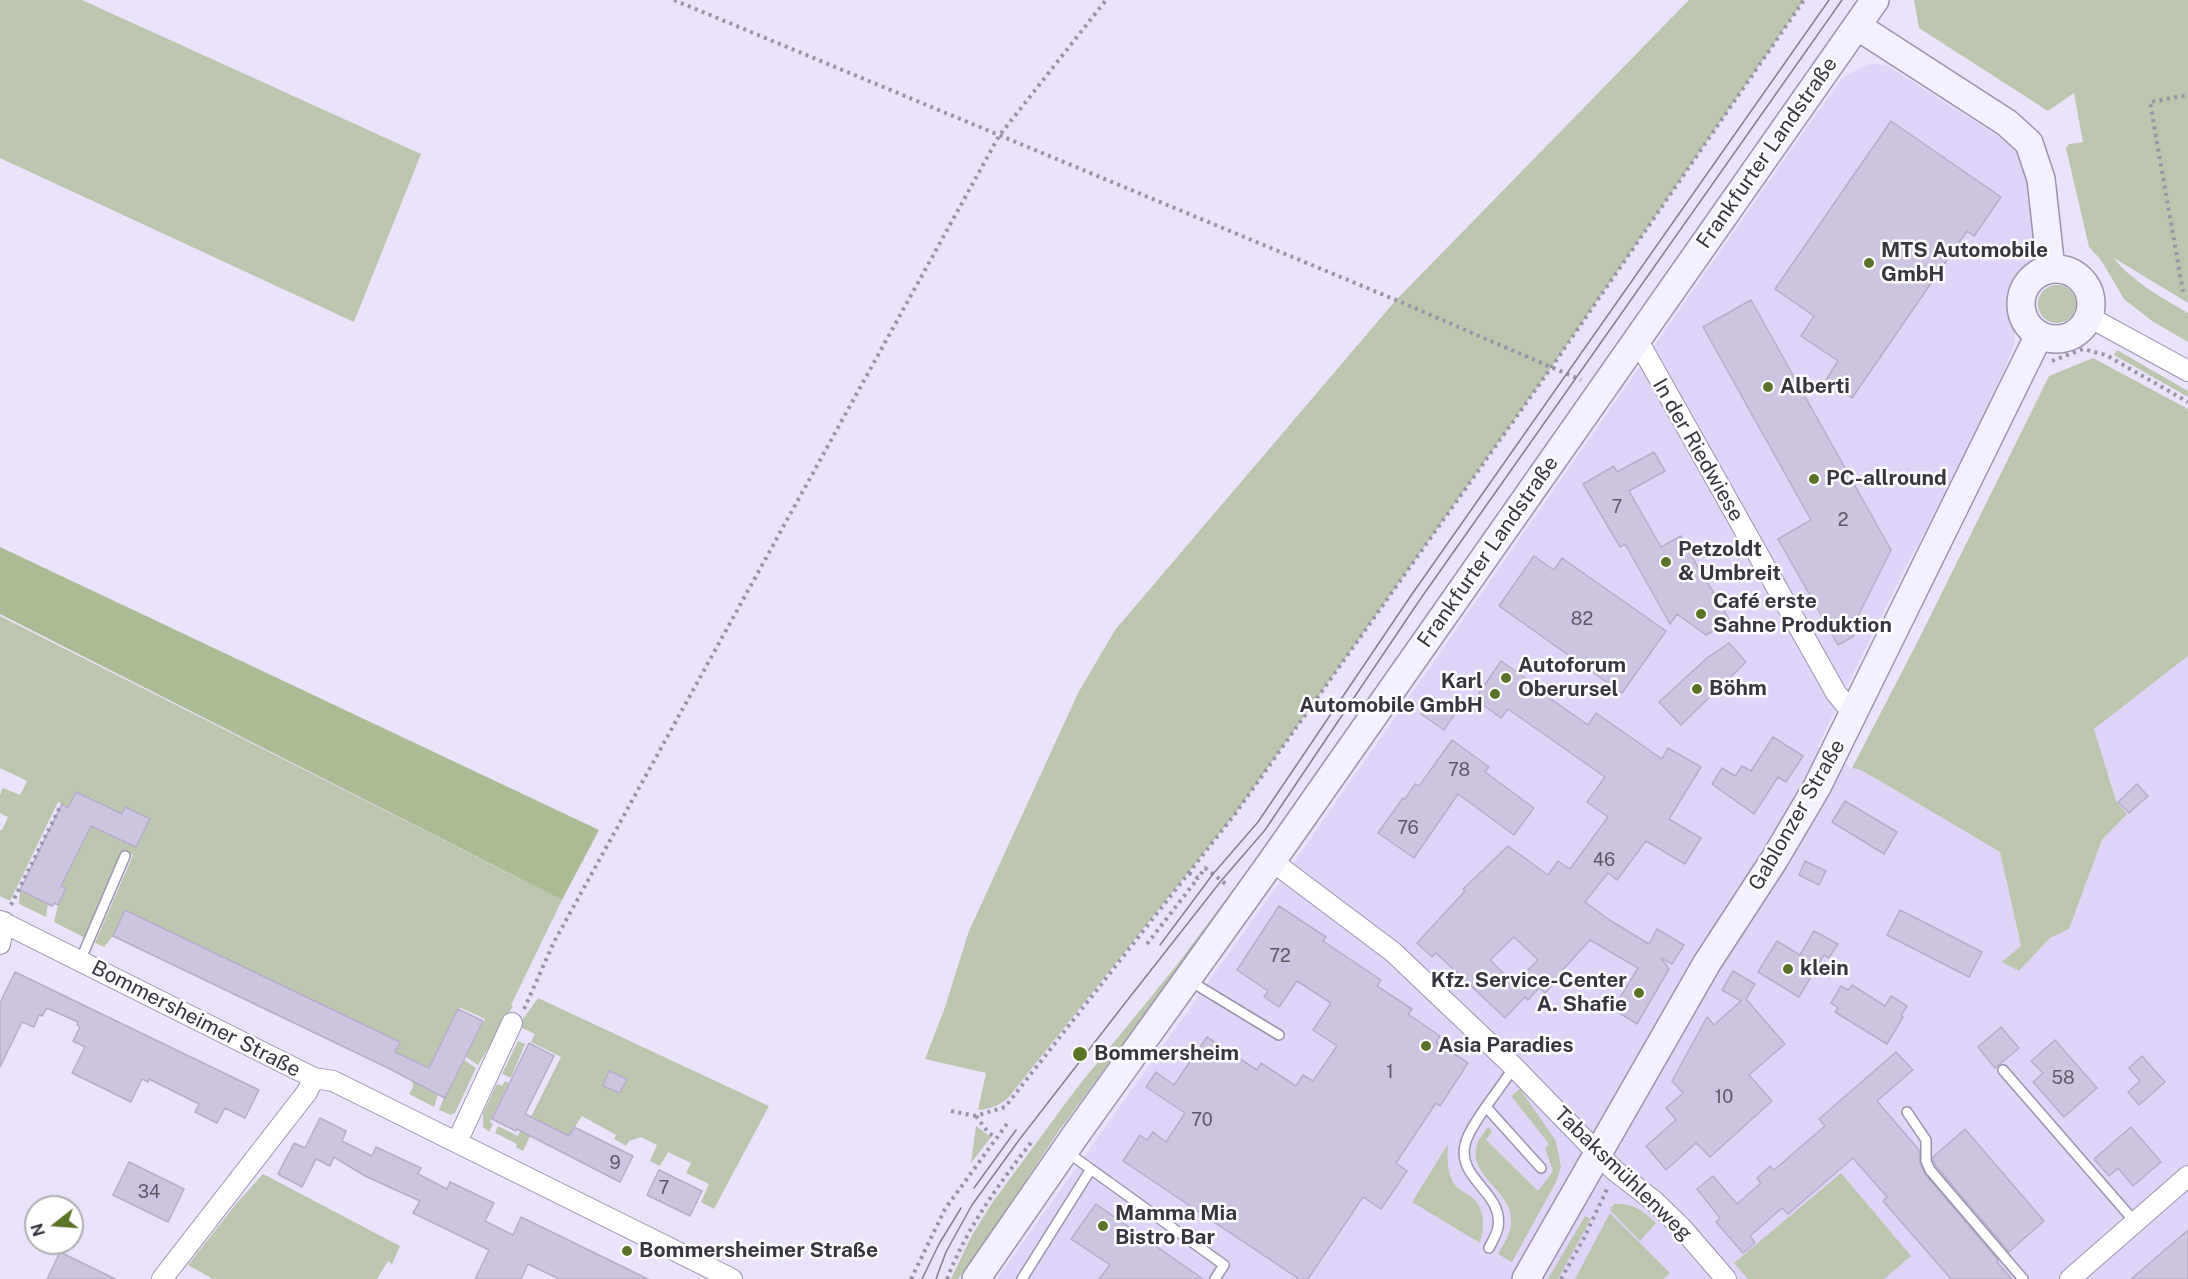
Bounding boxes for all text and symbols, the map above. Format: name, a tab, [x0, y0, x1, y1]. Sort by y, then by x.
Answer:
street label: Frankfurter Landstraße	[1691, 52, 1843, 254]
place label: MTS Automobile GmbH	[1881, 238, 2048, 288]
marker: MTS Automobile GmbH	[1862, 256, 1876, 270]
street label: In der Riedwiese	[1647, 374, 1749, 526]
place label: Alberti	[1780, 374, 1850, 400]
marker: Alberti	[1761, 380, 1775, 394]
street label: Frankfurter Landstraße	[1412, 451, 1564, 653]
place label: PC-allround	[1826, 466, 1947, 492]
marker: PC-allround	[1807, 472, 1821, 486]
house number: 7	[1612, 496, 1622, 518]
house number: 2	[1838, 509, 1848, 531]
place label: Petzoldt & Umbreit	[1678, 537, 1781, 587]
marker: Petzoldt & Umbreit	[1659, 555, 1673, 569]
place label: Café erste Sahne Produktion	[1713, 589, 1892, 639]
marker: Café erste Sahne Produktion	[1694, 607, 1708, 621]
house number: 82	[1571, 608, 1593, 630]
place label: Autoforum Oberursel	[1518, 653, 1626, 703]
place label: Karl Automobile GmbH	[1299, 669, 1483, 719]
marker: Autoforum Oberursel	[1499, 671, 1513, 685]
place label: Böhm	[1709, 676, 1767, 702]
marker: Böhm	[1690, 682, 1704, 696]
marker: Karl Automobile GmbH	[1488, 687, 1502, 701]
street label: Gablonzer Straße	[1744, 735, 1850, 895]
house number: 78	[1448, 759, 1470, 781]
house number: 76	[1397, 817, 1419, 839]
house number: 46	[1593, 849, 1615, 871]
house number: 72	[1269, 945, 1291, 967]
street label: Bommersheimer Straße	[87, 955, 305, 1083]
place label: klein	[1800, 956, 1849, 982]
marker: klein	[1781, 962, 1795, 976]
place label: Kfz. Service-Center A. Shafie	[1431, 968, 1627, 1018]
marker: Kfz. Service-Center A. Shafie	[1632, 986, 1646, 1000]
place label: Asia Paradies	[1438, 1033, 1573, 1059]
marker: Asia Paradies	[1419, 1039, 1433, 1053]
place label: Bommersheim	[1094, 1041, 1239, 1067]
marker: Bommersheim	[1071, 1045, 1089, 1063]
house number: 1	[1386, 1061, 1394, 1083]
house number: 58	[2051, 1067, 2075, 1089]
house number: 10	[1715, 1086, 1733, 1108]
street label: Tabaksmühlenweg	[1549, 1102, 1697, 1246]
house number: 70	[1191, 1109, 1213, 1131]
house number: 9	[609, 1152, 621, 1174]
house number: 7	[659, 1177, 669, 1199]
house number: 34	[138, 1181, 160, 1203]
north arrow	[24, 1195, 84, 1255]
place label: Mamma Mia Bistro Bar	[1115, 1201, 1237, 1251]
marker: Mamma Mia Bistro Bar	[1096, 1219, 1110, 1233]
text: N	[27, 1221, 49, 1239]
place label: Bommersheimer Straße	[639, 1238, 878, 1264]
marker: Bommersheimer Straße	[620, 1244, 634, 1258]

